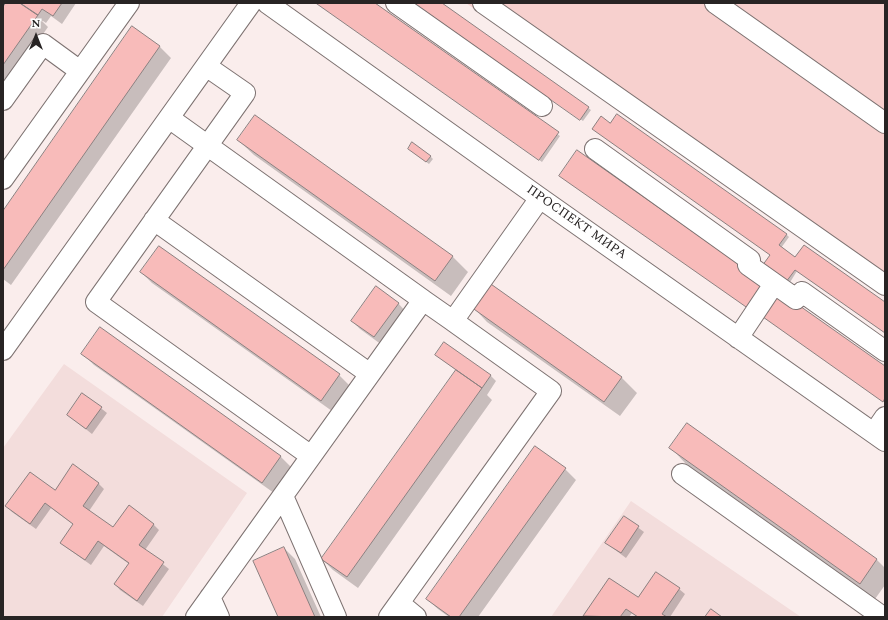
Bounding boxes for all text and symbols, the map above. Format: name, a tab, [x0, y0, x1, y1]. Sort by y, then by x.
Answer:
text: N	[32, 15, 40, 32]
north arrow	[16, 16, 56, 56]
street label: ПРОСПЕКТ МИРА	[523, 183, 629, 263]

